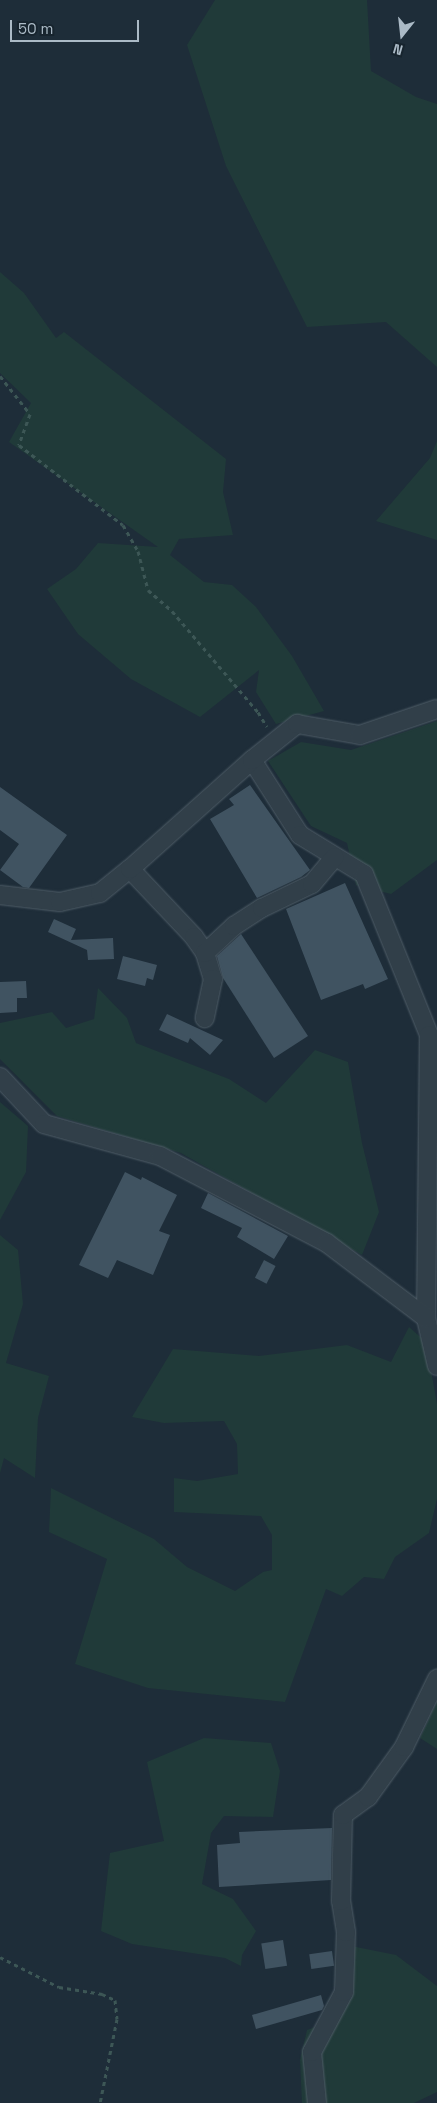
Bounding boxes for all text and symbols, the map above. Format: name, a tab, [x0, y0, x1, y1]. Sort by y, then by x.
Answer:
scale bar	[12, 10, 141, 42]
north arrow	[377, 10, 427, 60]
text: 50 m	[18, 19, 53, 38]
text: N	[391, 39, 405, 59]

